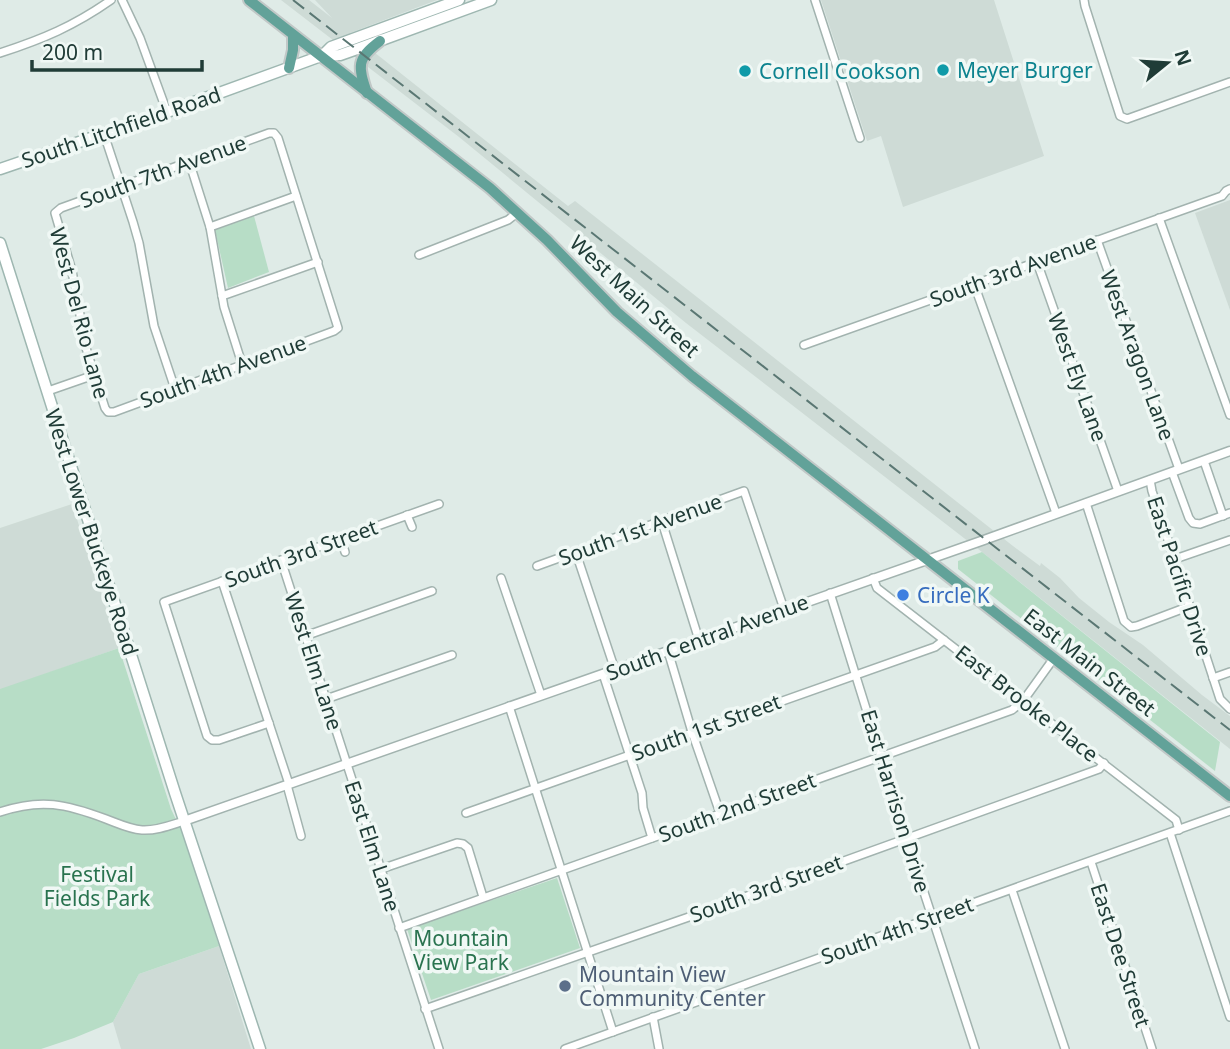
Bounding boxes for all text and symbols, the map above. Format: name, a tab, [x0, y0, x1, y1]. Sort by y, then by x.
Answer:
scale bar	[32, 28, 201, 72]
north arrow	[1132, 28, 1202, 98]
text: 200 m	[42, 38, 103, 66]
text: N	[1168, 46, 1198, 69]
place label: Meyer Burger	[957, 56, 1093, 84]
place label: Cornell Cookson	[759, 57, 920, 85]
marker: Meyer Burger	[935, 62, 951, 78]
marker: Cornell Cookson	[737, 63, 753, 79]
street label: South Litchfield Road	[18, 80, 224, 174]
street label: South 7th Avenue	[76, 128, 250, 214]
street label: West Del Rio Lane	[44, 224, 116, 402]
street label: South 3rd Avenue	[926, 227, 1100, 313]
street label: West Main Street	[564, 229, 706, 364]
street label: West Aragon Lane	[1094, 266, 1182, 444]
street label: West Ely Lane	[1042, 309, 1114, 445]
street label: South 4th Avenue	[136, 328, 310, 414]
street label: West Lower Buckeye Road	[39, 405, 145, 659]
street label: South 1st Avenue	[554, 486, 726, 572]
street label: East Pacific Drive	[1141, 492, 1219, 660]
street label: South 3rd Street	[221, 512, 382, 594]
place label: Circle K	[917, 581, 990, 609]
street label: South Central Avenue	[602, 587, 812, 687]
marker: Circle K	[895, 587, 911, 603]
street label: West Elm Lane	[278, 588, 350, 734]
street label: East Main Street	[1018, 602, 1162, 723]
street label: East Brooke Place	[950, 638, 1104, 768]
street label: South 1st Street	[627, 687, 785, 767]
street label: East Harrison Drive	[855, 706, 937, 896]
street label: South 2nd Street	[655, 765, 820, 848]
street label: East Elm Lane	[339, 777, 407, 915]
street label: South 3rd Street	[686, 847, 847, 929]
park label: Festival Fields Park	[44, 860, 151, 912]
street label: East Dee Street	[1085, 880, 1158, 1031]
street label: South 4th Street	[817, 889, 977, 971]
park label: Mountain View Park	[413, 924, 510, 976]
place label: Mountain View Community Center	[579, 960, 766, 1012]
marker: Mountain View Community Center	[557, 978, 573, 994]

